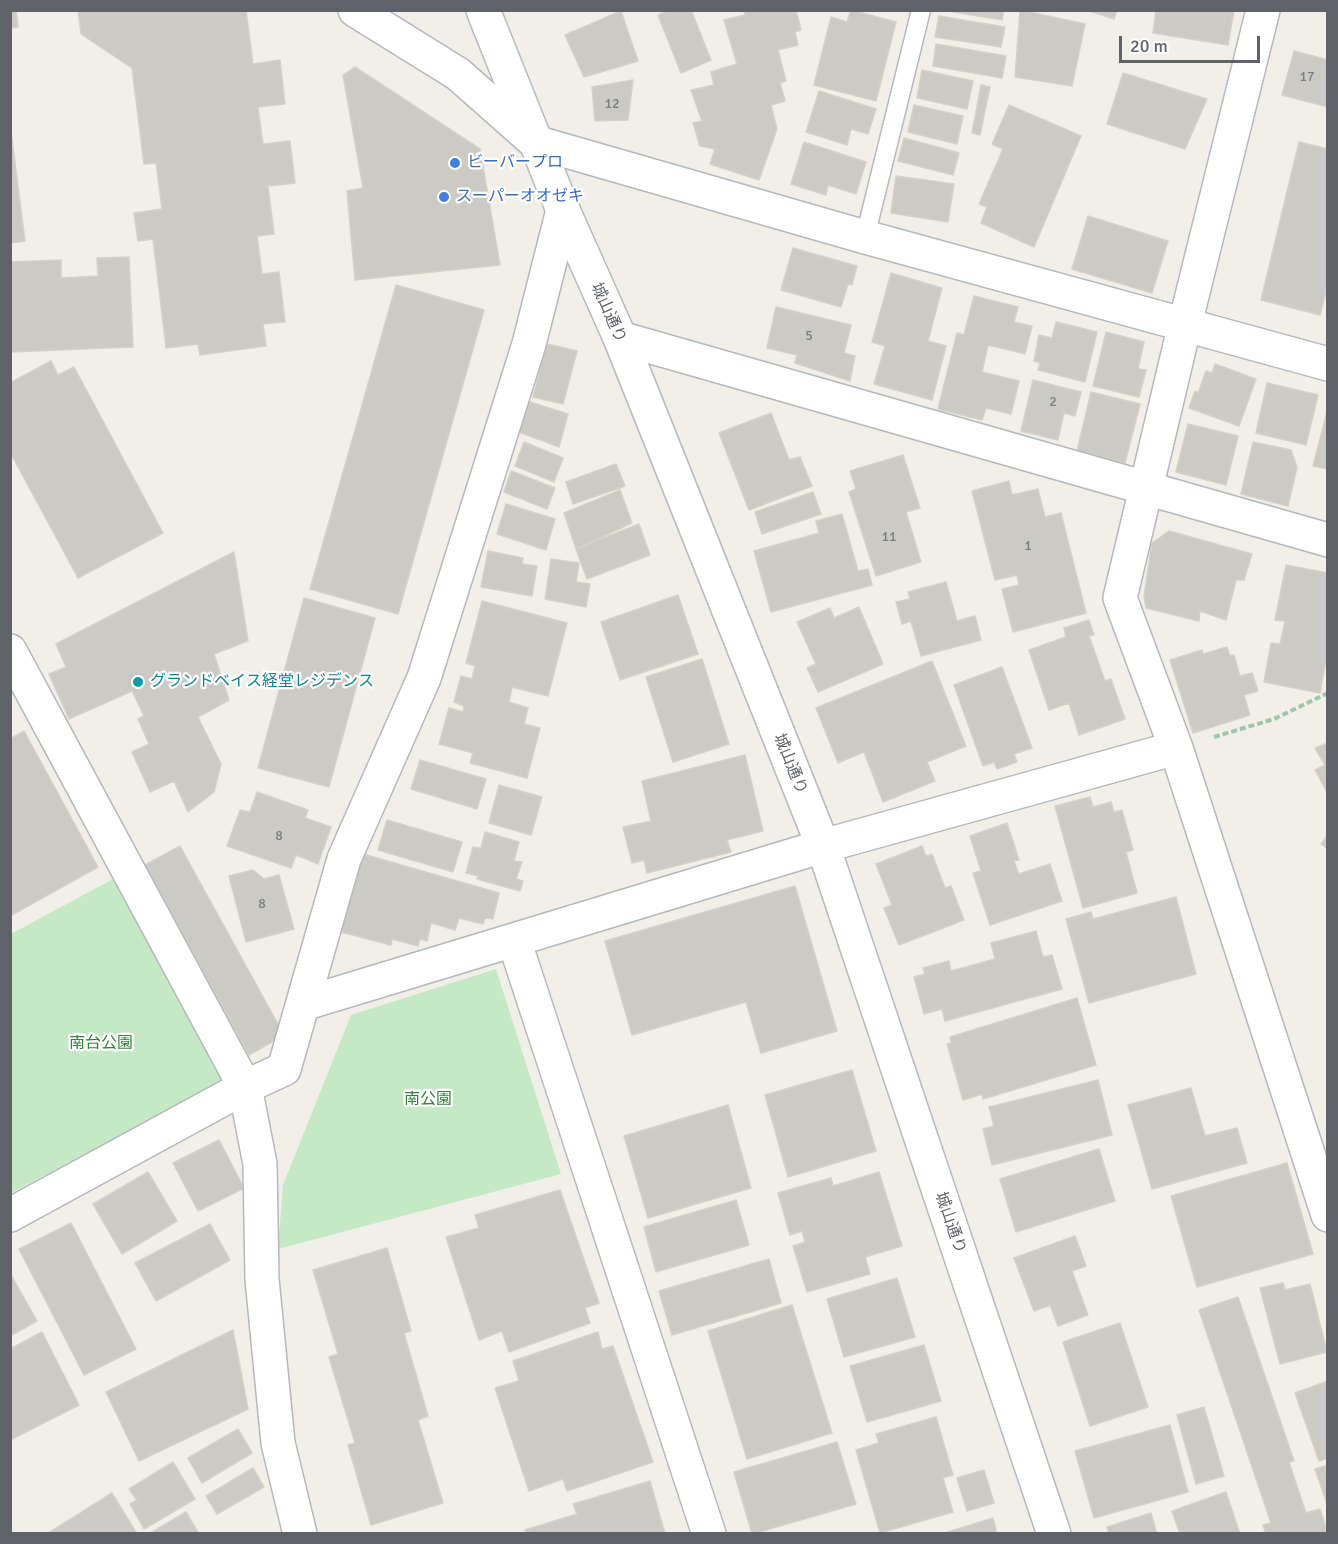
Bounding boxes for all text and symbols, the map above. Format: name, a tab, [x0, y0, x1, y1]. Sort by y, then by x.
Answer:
scale bar	[1122, 24, 1263, 62]
text: 20 m	[1130, 35, 1168, 57]
house number: 17	[1299, 69, 1315, 85]
house number: 12	[604, 96, 620, 112]
place label: ビーバープロ	[467, 153, 563, 173]
marker: ビーバープロ	[448, 156, 462, 170]
place label: スーパーオオゼキ	[456, 187, 584, 207]
marker: スーパーオオゼキ	[437, 190, 451, 204]
street label: 城山通り	[586, 280, 630, 346]
house number: 5	[805, 328, 813, 344]
house number: 2	[1049, 394, 1057, 410]
house number: 11	[881, 529, 897, 545]
house number: 1	[1024, 538, 1032, 554]
place label: グランドベイス経堂レジデンス	[150, 672, 374, 692]
marker: グランドベイス経堂レジデンス	[131, 675, 145, 689]
street label: 城山通り	[769, 731, 811, 797]
house number: 8	[275, 828, 283, 844]
house number: 8	[258, 896, 266, 912]
park label: 南台公園	[69, 1034, 133, 1054]
park label: 南公園	[404, 1090, 452, 1110]
street label: 城山通り	[931, 1190, 969, 1256]

